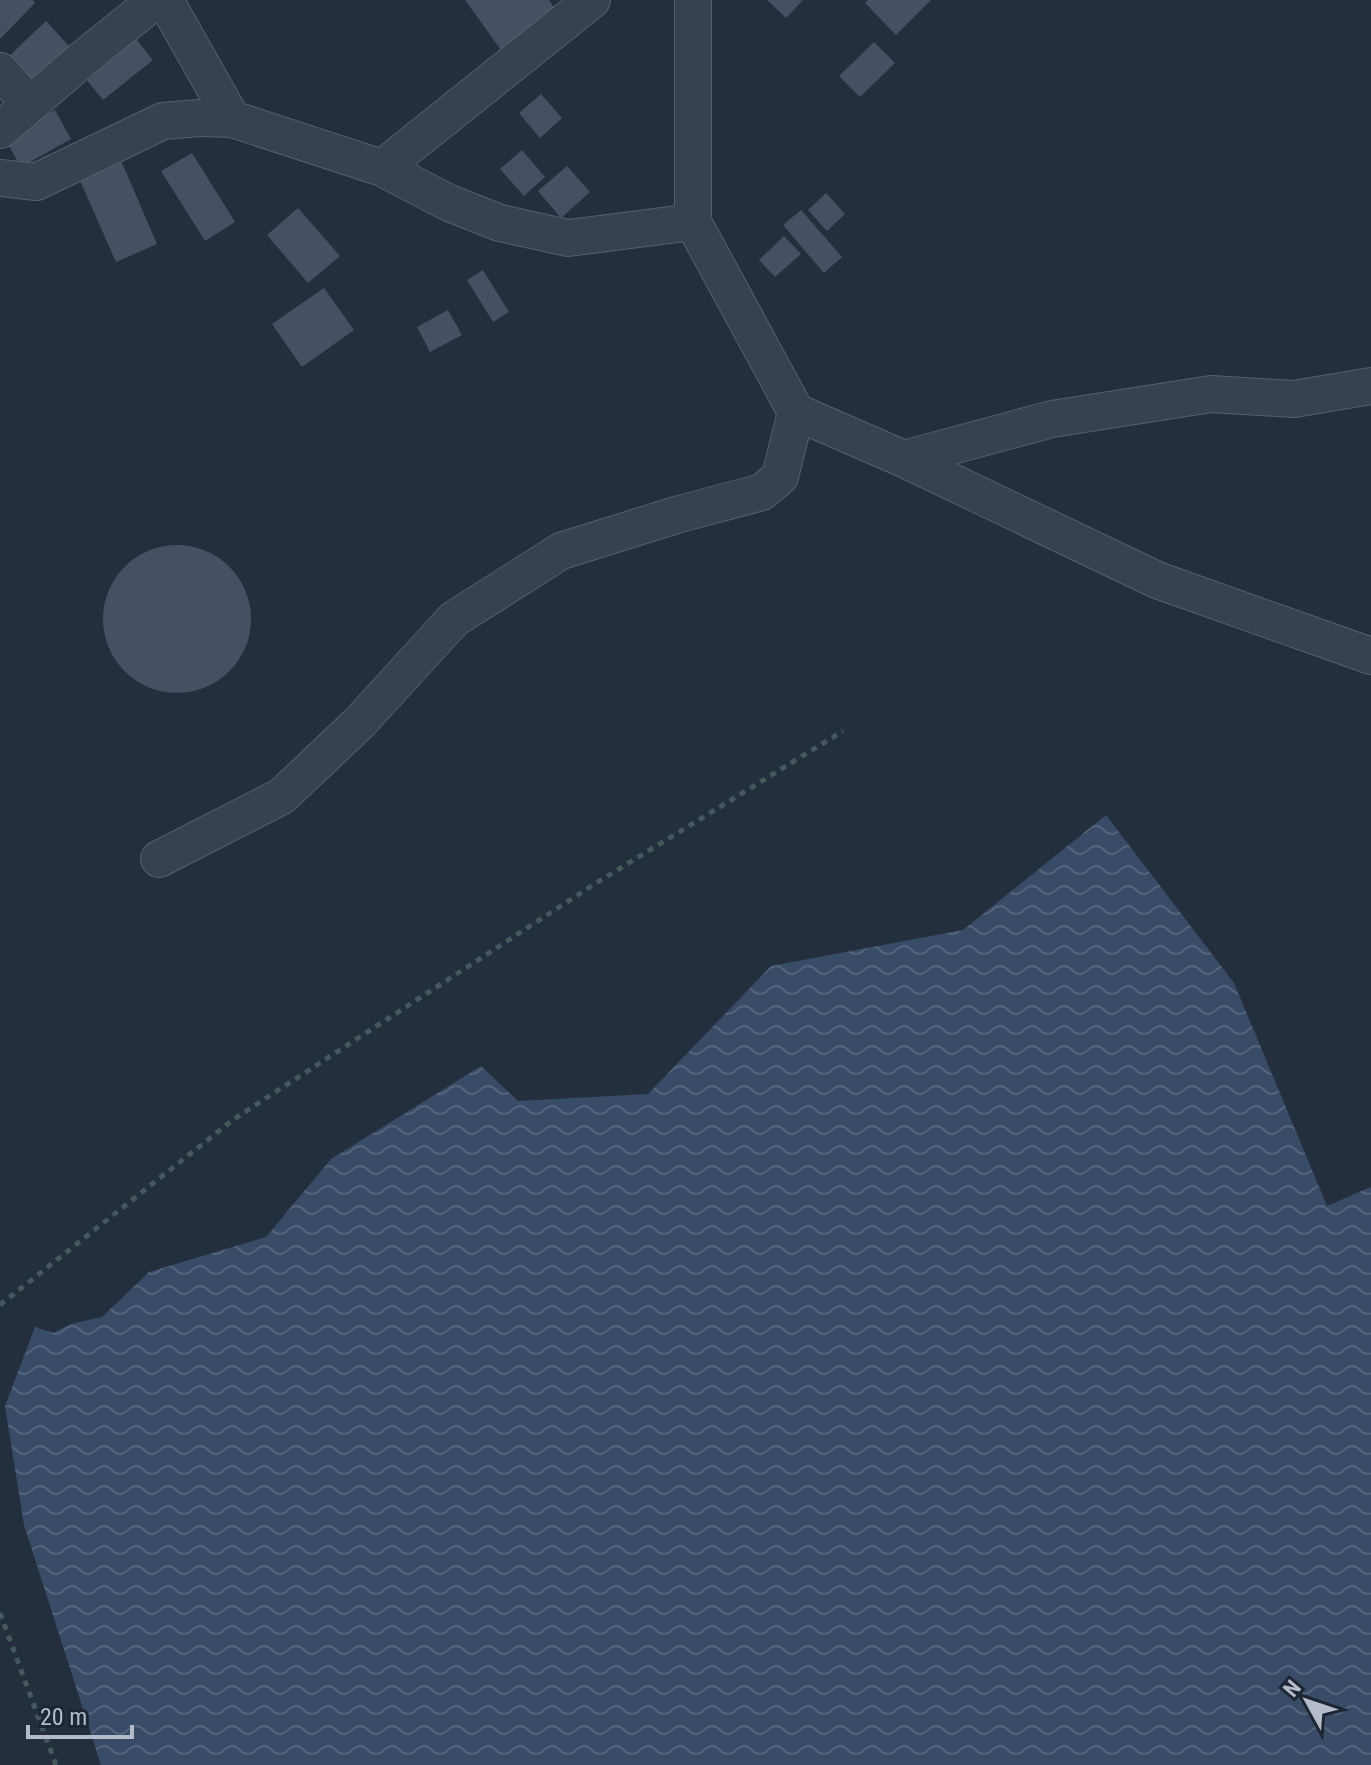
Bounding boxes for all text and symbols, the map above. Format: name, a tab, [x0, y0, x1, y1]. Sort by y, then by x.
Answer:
north arrow	[1267, 1661, 1347, 1741]
text: N	[1278, 1675, 1306, 1702]
scale bar	[28, 1689, 132, 1739]
text: 20 m	[40, 1703, 87, 1731]

